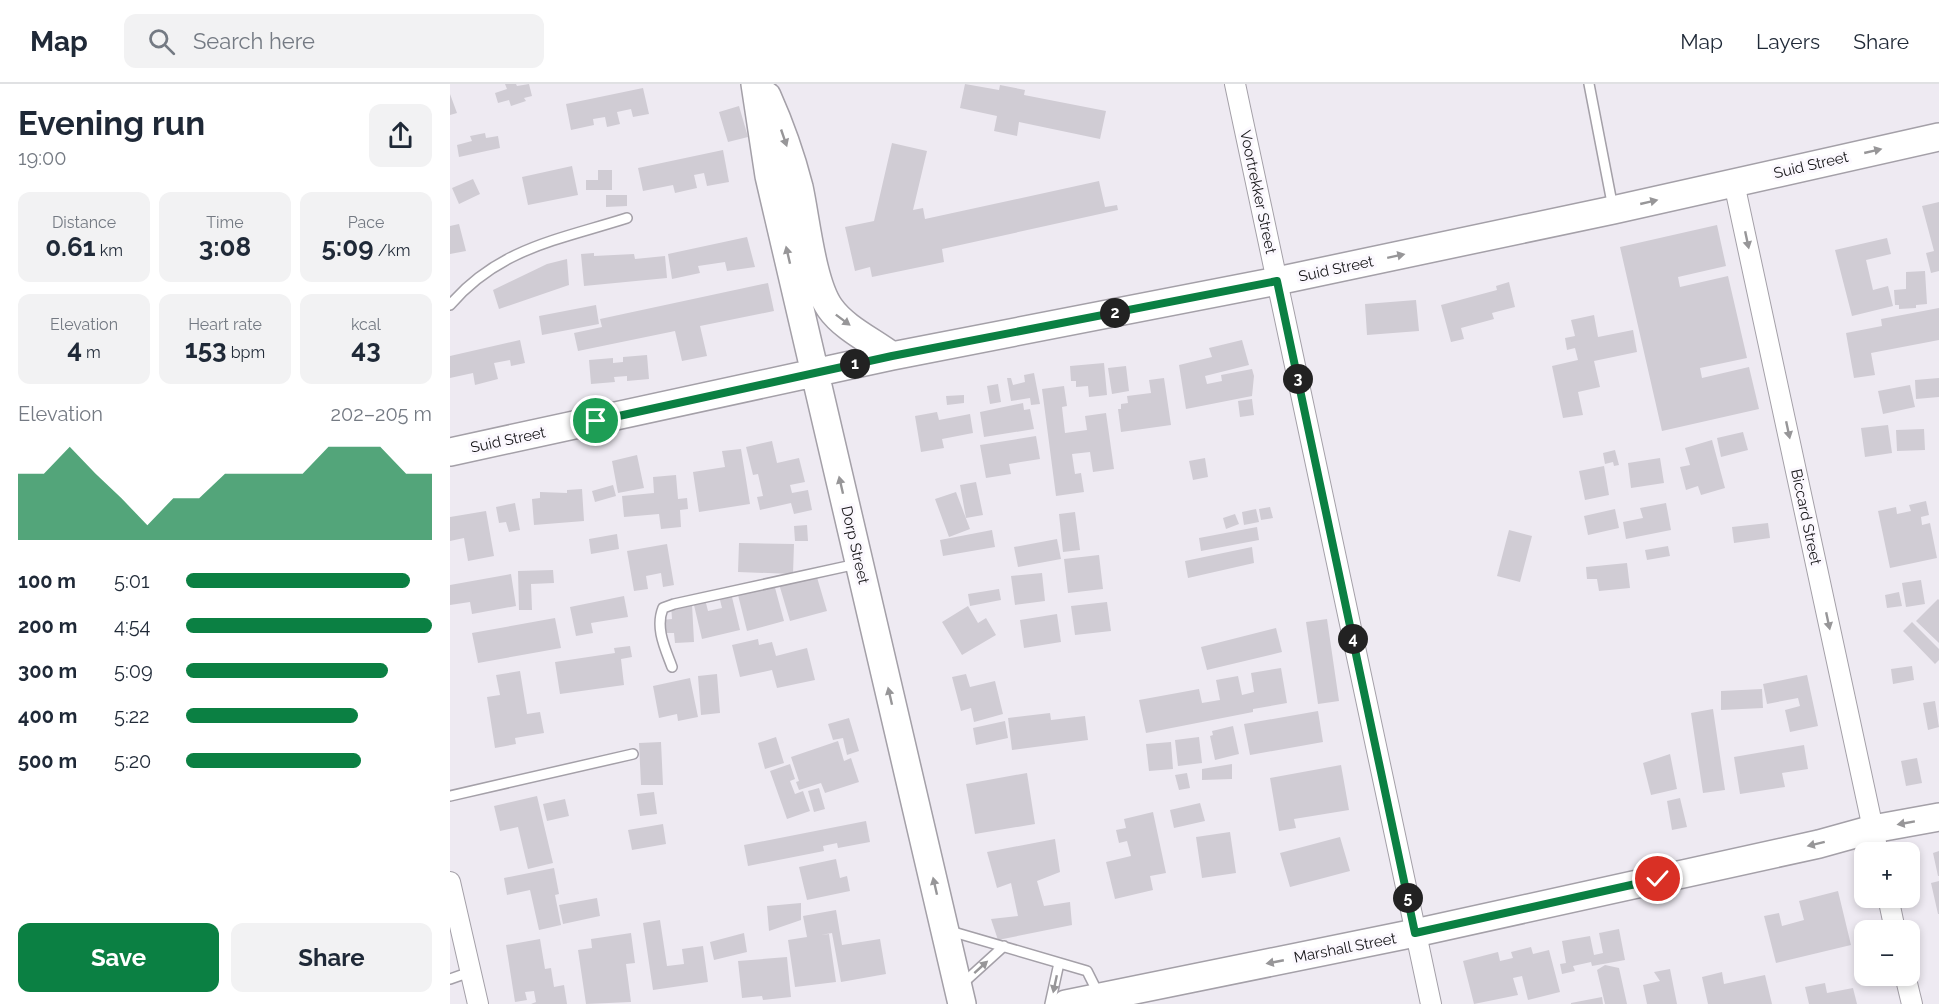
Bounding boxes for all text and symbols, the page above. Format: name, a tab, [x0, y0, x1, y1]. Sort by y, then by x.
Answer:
search box	[124, 14, 544, 68]
text: Map	[30, 25, 88, 58]
icon: search	[145, 25, 178, 58]
text: Search here	[193, 28, 315, 54]
text: Map	[1680, 29, 1723, 54]
text: Layers	[1756, 29, 1820, 54]
text: Share	[1853, 29, 1909, 54]
text: Evening run	[18, 104, 205, 143]
button: share	[369, 104, 432, 167]
one-way arrow	[779, 129, 789, 147]
street label: Voortrekker Street	[1236, 129, 1280, 255]
text: 19:00	[18, 146, 67, 170]
one-way arrow	[1864, 146, 1883, 156]
street label: Suid Street	[1772, 148, 1850, 182]
one-way arrow	[1639, 197, 1658, 207]
text: Distance	[52, 213, 116, 232]
text: Time	[206, 213, 244, 232]
text: Pace	[348, 213, 384, 232]
one-way arrow	[1742, 230, 1752, 249]
text: 0.61	[45, 232, 96, 262]
text: 3:08	[199, 232, 251, 262]
text: 5:09	[321, 232, 374, 262]
text: km	[96, 241, 123, 260]
text: /km	[374, 241, 411, 260]
one-way arrow	[782, 246, 792, 264]
one-way arrow	[1387, 251, 1406, 260]
street label: Suid Street	[1297, 252, 1375, 286]
pin: 2	[1100, 298, 1130, 328]
text: 2	[1110, 303, 1120, 322]
one-way arrow	[835, 314, 851, 327]
text: Elevation	[50, 315, 118, 334]
text: Heart rate	[188, 315, 262, 334]
text: kcal	[351, 315, 381, 334]
text: 4	[67, 334, 82, 364]
text: 153	[185, 334, 227, 364]
text: 43	[351, 334, 381, 364]
text: m	[82, 343, 101, 362]
text: bpm	[227, 343, 265, 362]
pin: 1	[840, 349, 870, 379]
text: 1	[851, 354, 859, 373]
pin: 3	[1283, 364, 1313, 394]
text: 3	[1294, 369, 1302, 388]
pin	[570, 395, 621, 446]
text: Elevation	[18, 402, 103, 426]
text: 202–205 m	[331, 402, 432, 426]
icon: arrive	[579, 404, 612, 437]
one-way arrow	[1783, 421, 1793, 440]
street label: Suid Street	[469, 423, 547, 457]
street label: Biccard Street	[1787, 467, 1825, 567]
one-way arrow	[836, 476, 846, 495]
street label: Dorp Street	[837, 504, 873, 586]
text: 100 m	[18, 569, 76, 593]
text: 5:01	[114, 569, 149, 593]
one-way arrow	[1824, 612, 1834, 630]
text: 200 m	[18, 614, 77, 638]
text: 4:54	[114, 614, 151, 638]
pin: 4	[1338, 624, 1368, 654]
text: 4	[1348, 629, 1358, 648]
text: 300 m	[18, 659, 77, 683]
text: 5:09	[114, 659, 153, 683]
one-way arrow	[885, 687, 895, 705]
text: 400 m	[18, 704, 77, 728]
text: 5:22	[114, 704, 150, 728]
text: 500 m	[18, 749, 77, 773]
text: 5:20	[114, 749, 151, 773]
one-way arrow	[1896, 819, 1915, 828]
one-way arrow	[1807, 840, 1826, 849]
map controls	[1854, 842, 1920, 986]
button: +	[1854, 842, 1920, 908]
pin	[1632, 853, 1683, 904]
icon: check	[1641, 862, 1674, 895]
one-way arrow	[929, 876, 939, 895]
pin: 5	[1393, 883, 1423, 913]
text: 5	[1404, 888, 1412, 907]
button: −	[1854, 920, 1920, 986]
button: Save	[18, 923, 219, 992]
button: Share	[231, 923, 432, 992]
street label: Marshall Street	[1292, 929, 1398, 967]
one-way arrow	[1266, 958, 1285, 967]
one-way arrow	[973, 961, 988, 974]
one-way arrow	[1049, 974, 1059, 993]

